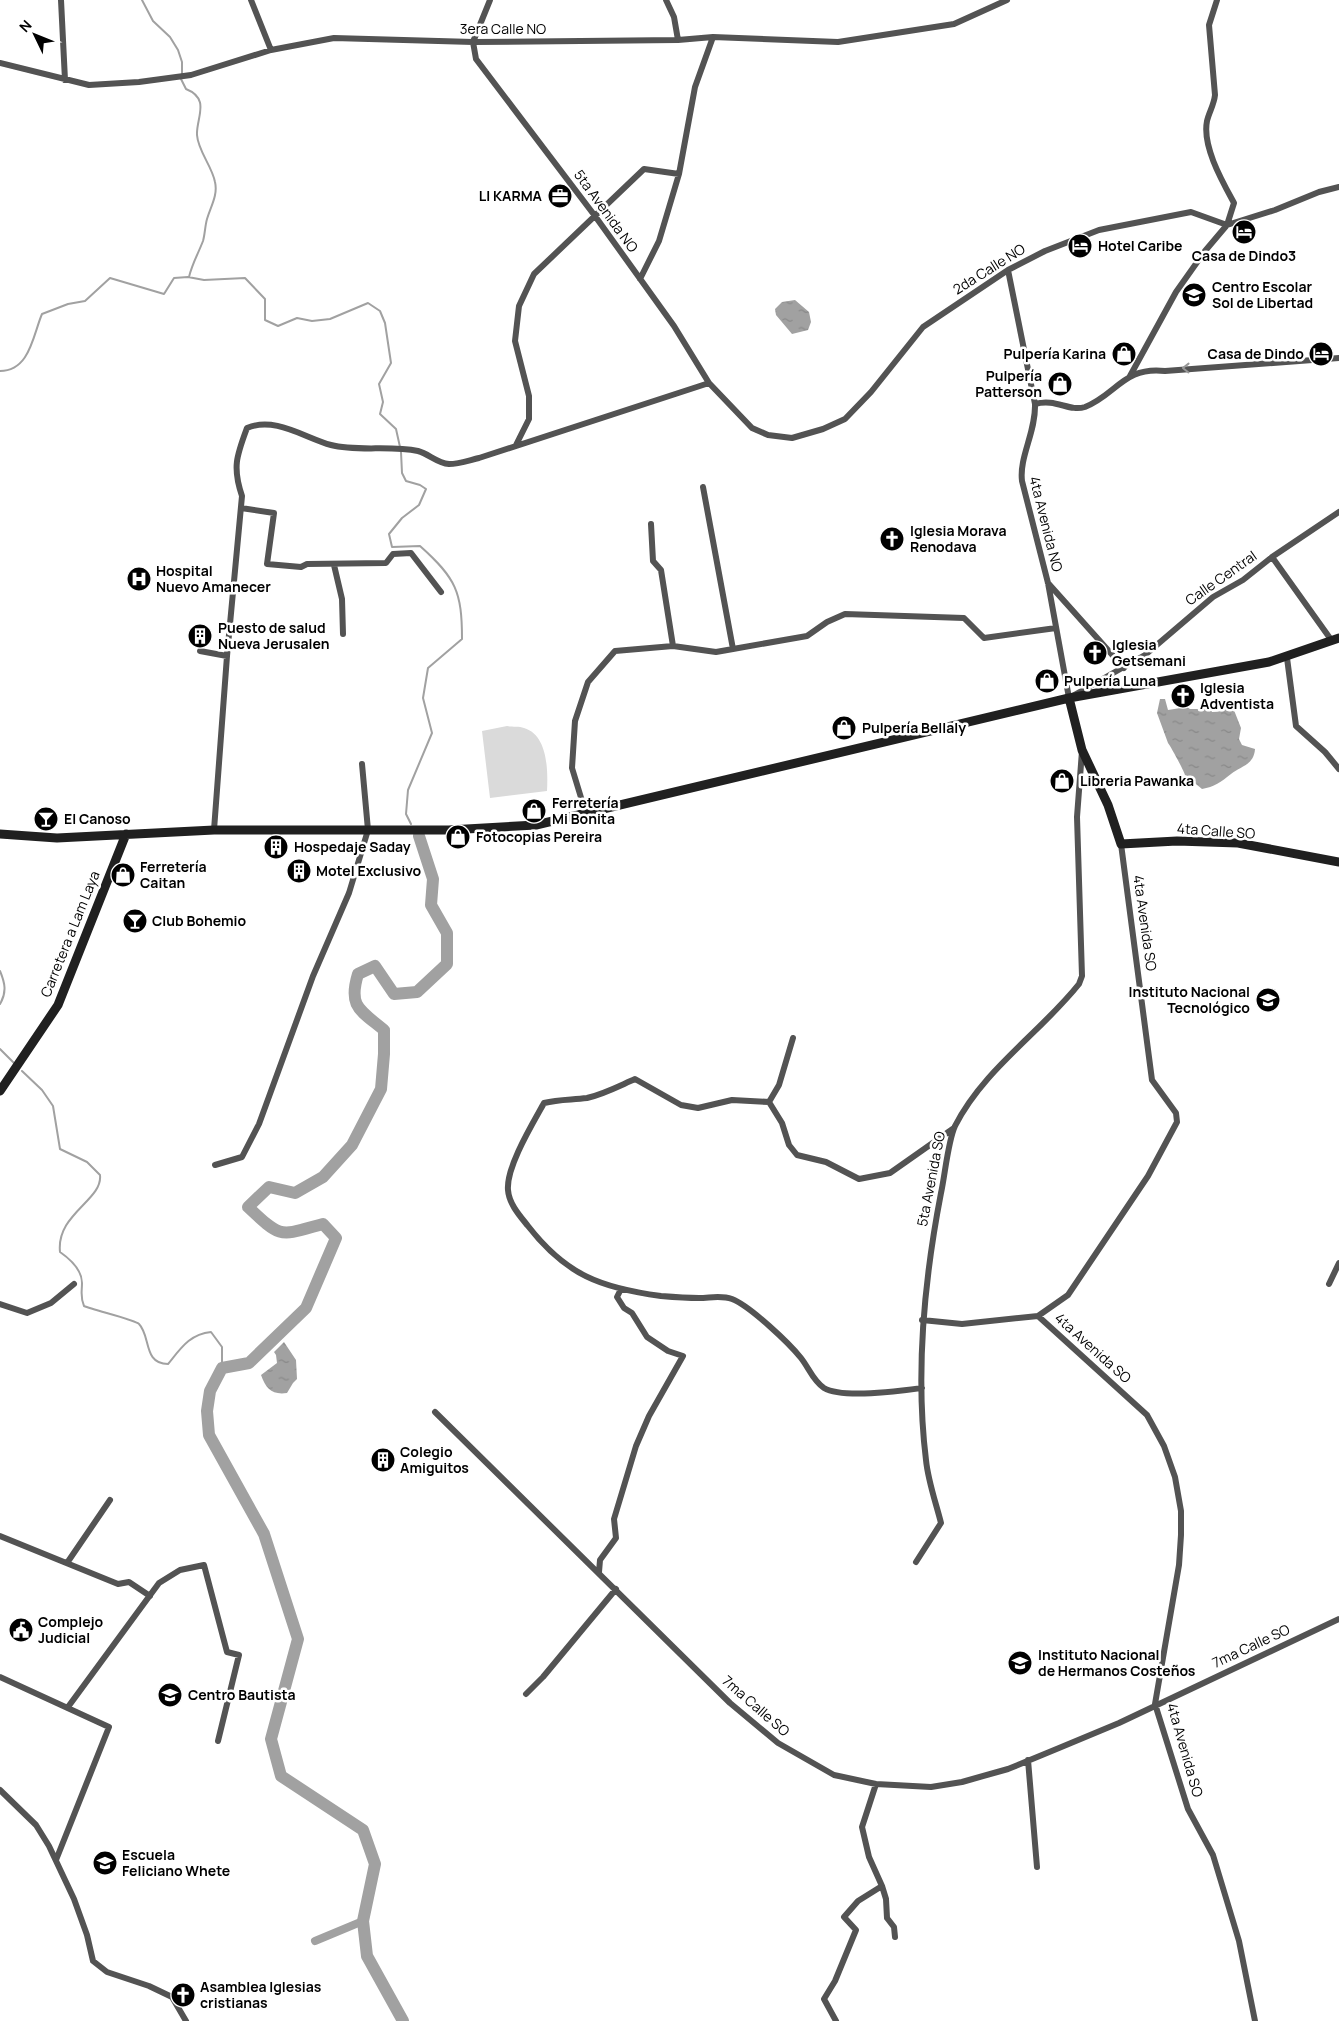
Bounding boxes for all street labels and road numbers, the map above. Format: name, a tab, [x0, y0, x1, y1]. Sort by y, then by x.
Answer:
street label: 3era Calle NO	[460, 19, 546, 38]
street label: 5ta Avenida NO	[570, 166, 643, 256]
street label: 2da Calle NO	[949, 239, 1028, 298]
street label: 4ta Avenida NO	[1025, 474, 1068, 574]
street label: Calle Central	[1181, 546, 1260, 609]
street label: 4ta Calle SO	[1176, 818, 1256, 843]
street label: Carretera a Lam Laya	[36, 868, 104, 1000]
street label: 4ta Avenida SO	[1129, 874, 1162, 972]
street label: 5ta Avenida SO	[912, 1130, 949, 1228]
street label: 4ta Avenida SO	[1051, 1308, 1136, 1387]
street label: 7ma Calle SO	[1209, 1619, 1293, 1672]
street label: 7ma Calle SO	[719, 1671, 794, 1740]
street label: 4ta Avenida SO	[1163, 1701, 1208, 1799]

